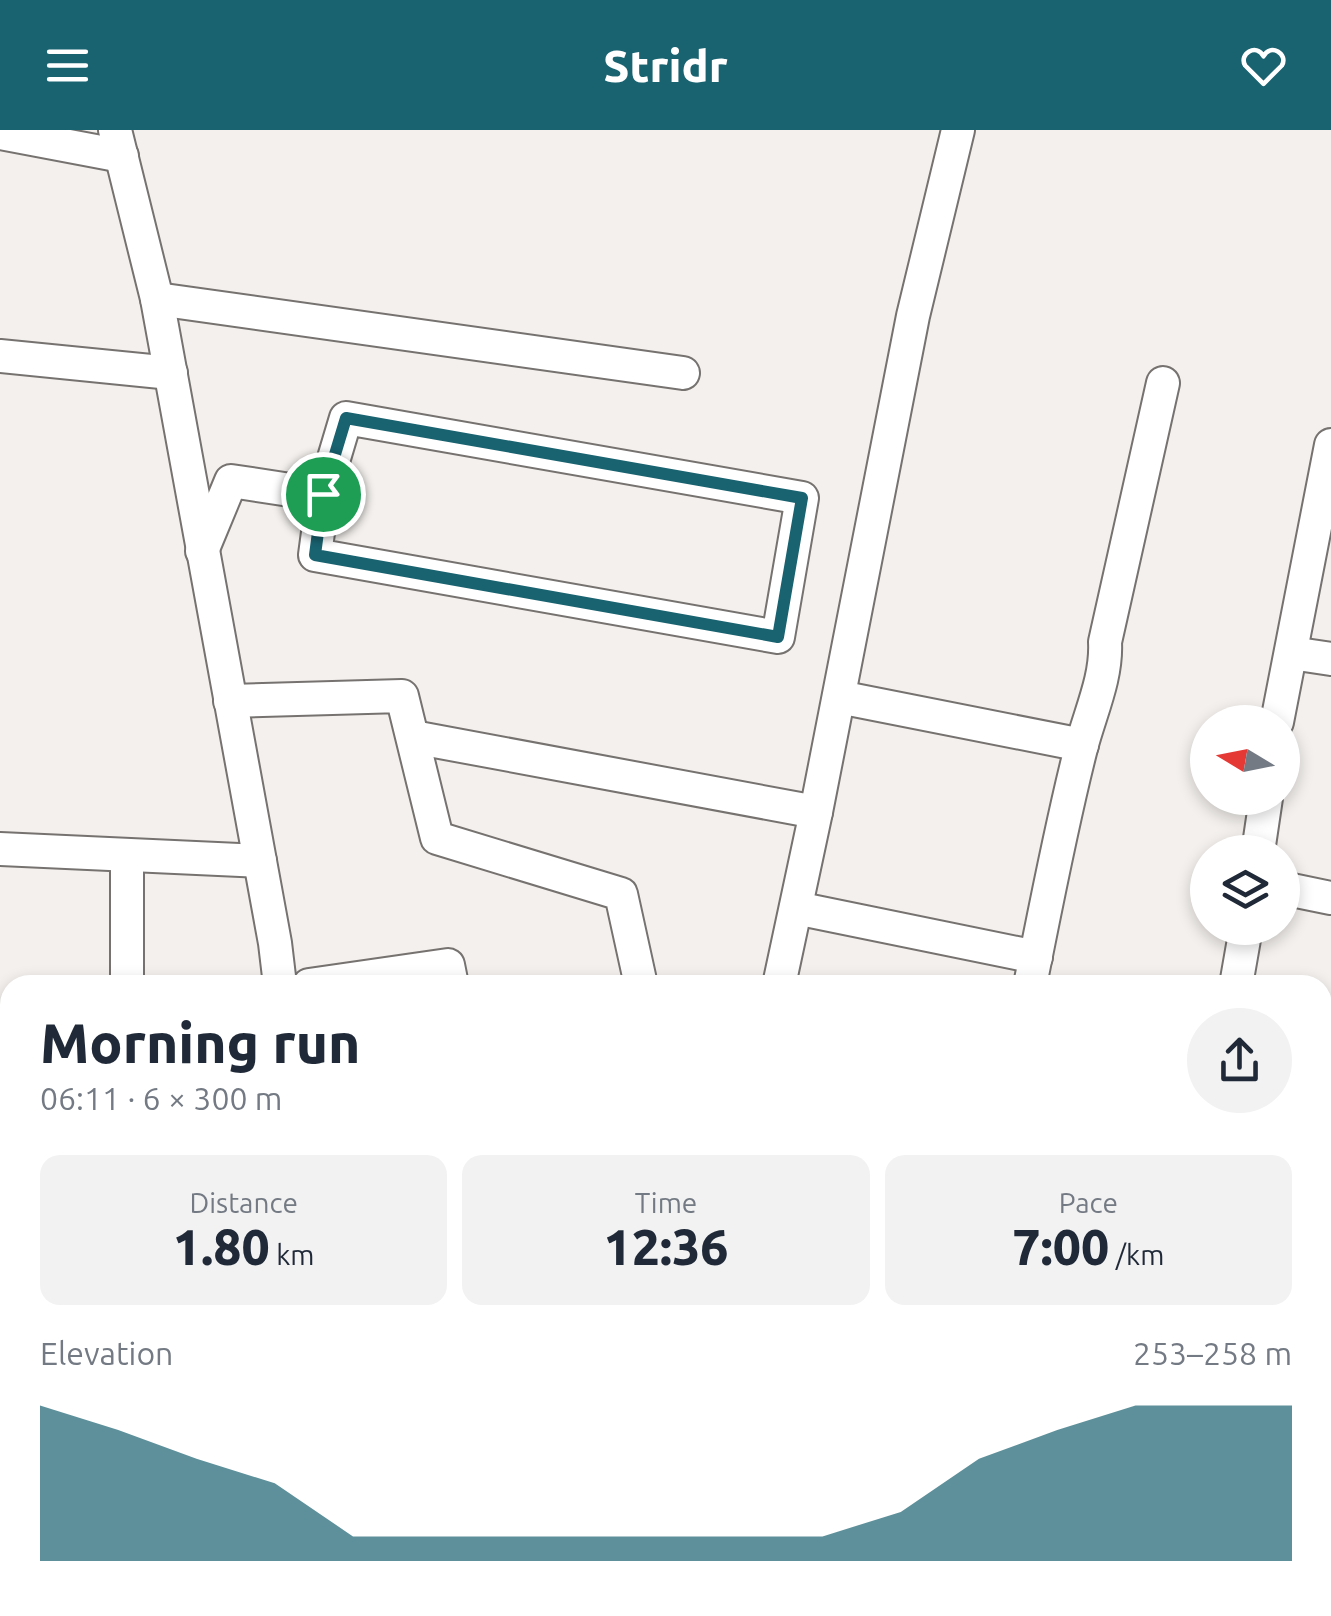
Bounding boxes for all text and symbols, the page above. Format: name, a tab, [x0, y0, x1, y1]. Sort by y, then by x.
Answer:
icon: menu	[40, 38, 95, 93]
icon: heart	[1236, 38, 1291, 93]
text: Stridr	[603, 40, 728, 91]
pin	[281, 452, 366, 537]
icon: arrive	[296, 467, 351, 522]
north arrow	[1190, 705, 1300, 815]
map controls	[1190, 705, 1300, 945]
button: layers	[1190, 835, 1300, 945]
button: share	[1187, 1008, 1292, 1113]
text: Morning run	[40, 1012, 361, 1073]
text: 06:11 · 6 × 300 m	[40, 1080, 282, 1116]
text: Distance	[189, 1187, 298, 1218]
text: Time	[635, 1187, 697, 1218]
text: Pace	[1059, 1187, 1118, 1218]
text: 1.80	[173, 1218, 270, 1274]
text: 12:36	[603, 1218, 729, 1274]
text: 7:00	[1012, 1218, 1109, 1274]
text: km	[270, 1239, 314, 1270]
text: /km	[1109, 1239, 1164, 1270]
text: Elevation	[40, 1335, 173, 1371]
text: 253–258 m	[1133, 1335, 1292, 1371]

